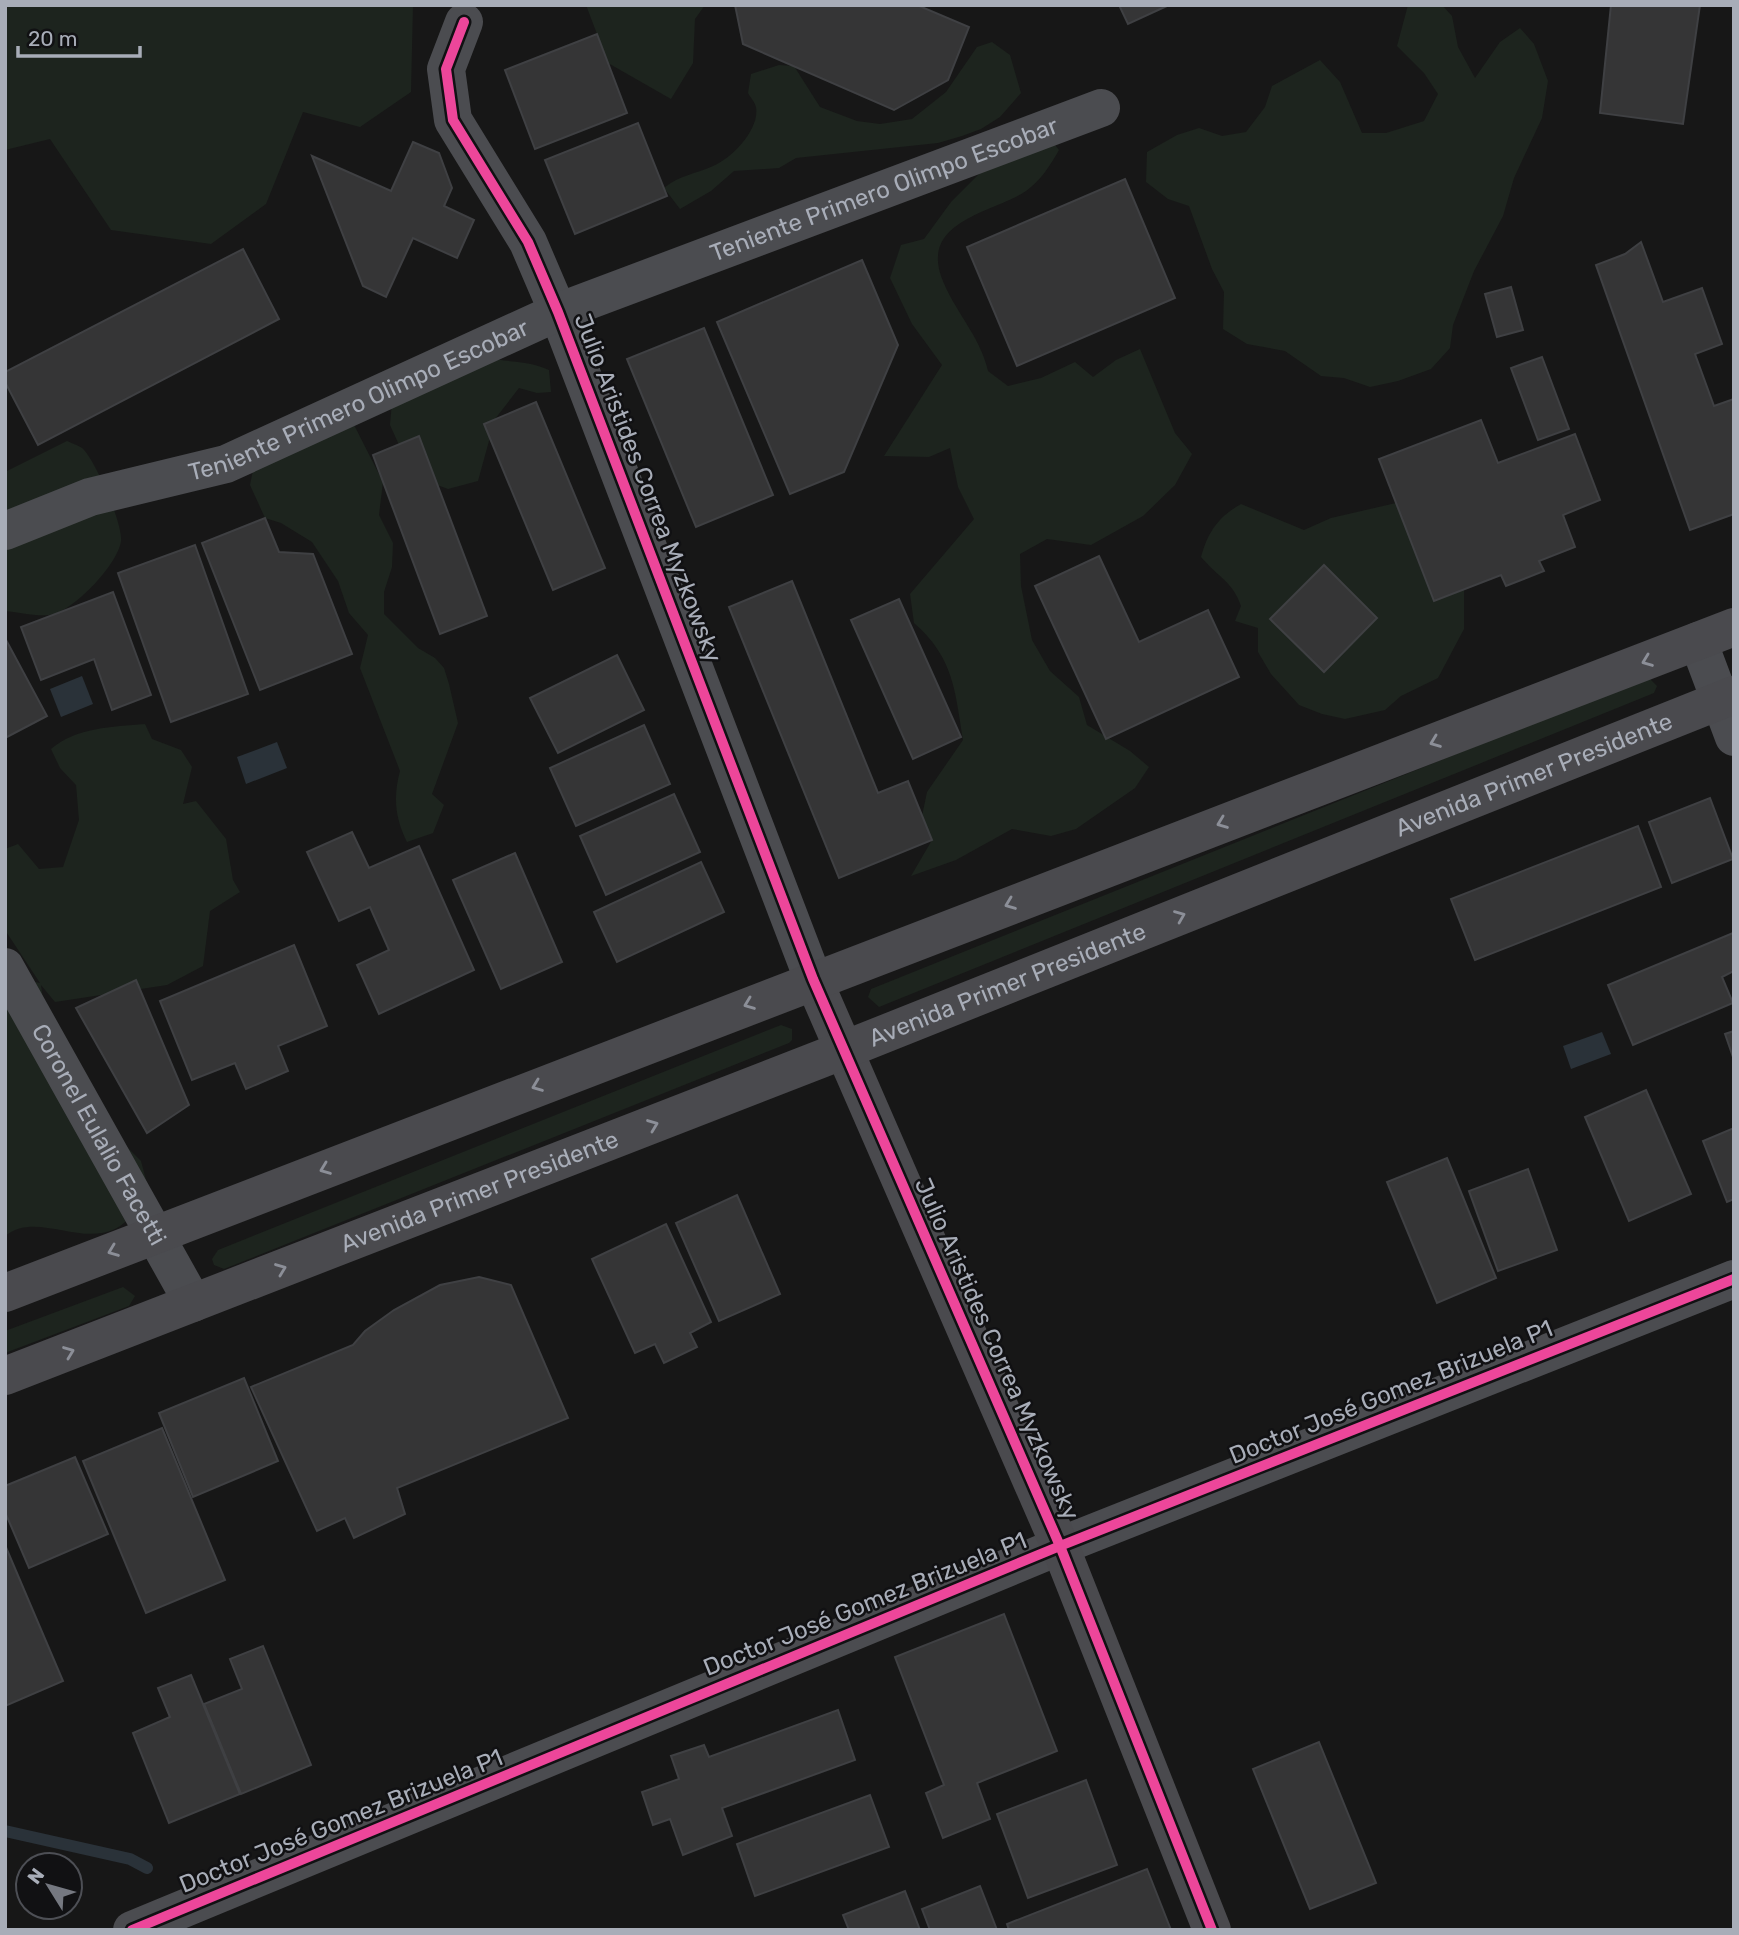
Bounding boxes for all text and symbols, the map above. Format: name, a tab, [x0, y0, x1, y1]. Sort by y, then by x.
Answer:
scale bar	[18, 14, 140, 58]
text: 20 m	[28, 26, 77, 51]
street label: Teniente Primero Olimpo Escobar	[706, 111, 1062, 268]
street label: Julio Aristides Correa Myzkowsky	[568, 310, 728, 666]
street label: Teniente Primero Olimpo Escobar	[186, 313, 533, 487]
one-way arrow	[1642, 652, 1654, 666]
street label: Avenida Primer Presidente	[1391, 707, 1677, 843]
one-way arrow	[1429, 733, 1441, 747]
one-way arrow	[1217, 815, 1229, 829]
one-way arrow	[1004, 896, 1016, 910]
one-way arrow	[1173, 910, 1185, 924]
street label: Avenida Primer Presidente	[865, 917, 1150, 1053]
one-way arrow	[744, 996, 756, 1010]
street label: Coronel Eulalio Facetti	[26, 1019, 172, 1250]
one-way arrow	[532, 1078, 544, 1092]
one-way arrow	[646, 1119, 658, 1133]
street label: Avenida Primer Presidente	[336, 1125, 622, 1258]
one-way arrow	[320, 1160, 332, 1174]
street label: Julio Aristides Correa Myzkowsky	[909, 1174, 1085, 1524]
one-way arrow	[108, 1243, 120, 1257]
one-way arrow	[274, 1264, 286, 1278]
street label: Doctor José Gomez Brizuela P1	[1225, 1314, 1557, 1470]
one-way arrow	[62, 1346, 74, 1360]
street label: Doctor José Gomez Brizuela P1	[699, 1526, 1031, 1682]
street label: Doctor José Gomez Brizuela P1	[175, 1743, 507, 1899]
north arrow	[14, 1851, 84, 1921]
text: N	[23, 1864, 49, 1888]

